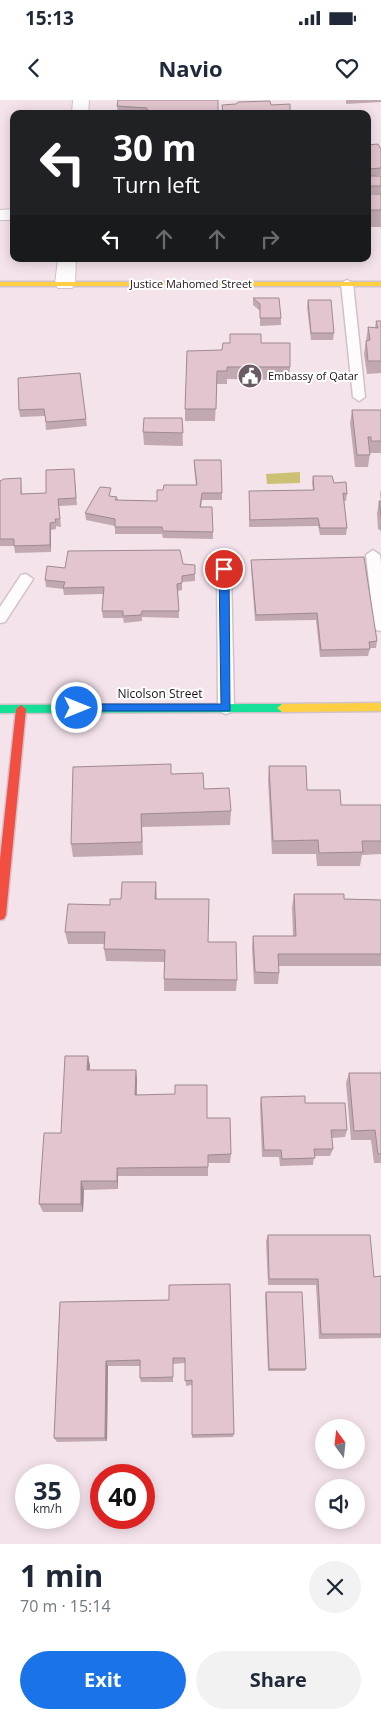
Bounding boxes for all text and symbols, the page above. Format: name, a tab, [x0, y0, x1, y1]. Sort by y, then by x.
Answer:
text: 15:13	[25, 5, 74, 31]
text: Navio	[158, 53, 223, 83]
icon: back	[20, 54, 48, 82]
icon: heart	[333, 54, 361, 82]
text: 30 m	[113, 124, 196, 171]
icon: left	[30, 130, 95, 195]
text: Turn left	[113, 169, 200, 199]
icon: left	[97, 225, 125, 253]
icon: ahead	[150, 225, 178, 253]
icon: ahead	[203, 225, 231, 253]
icon: right	[256, 225, 284, 253]
street label: Justice Mahomed Street	[129, 276, 252, 291]
public building icon: Embassy of Qatar	[237, 363, 263, 389]
place label: Embassy of Qatar	[268, 368, 359, 383]
pin	[203, 548, 245, 590]
icon: arrive	[210, 555, 238, 583]
position arrow	[50, 681, 102, 733]
street label: Nicolson Street	[118, 685, 203, 702]
north arrow	[315, 1419, 365, 1469]
map controls	[315, 1419, 365, 1529]
speed limit sign: 40	[90, 1464, 155, 1529]
text: 35	[33, 1473, 62, 1507]
button: sound	[315, 1479, 365, 1529]
text: km/h	[33, 1500, 62, 1517]
text: 1 min	[20, 1555, 103, 1596]
button: close	[309, 1561, 361, 1613]
text: 70 m · 15:14	[20, 1595, 111, 1617]
button: Exit	[20, 1651, 186, 1709]
button: Share	[196, 1651, 361, 1709]

